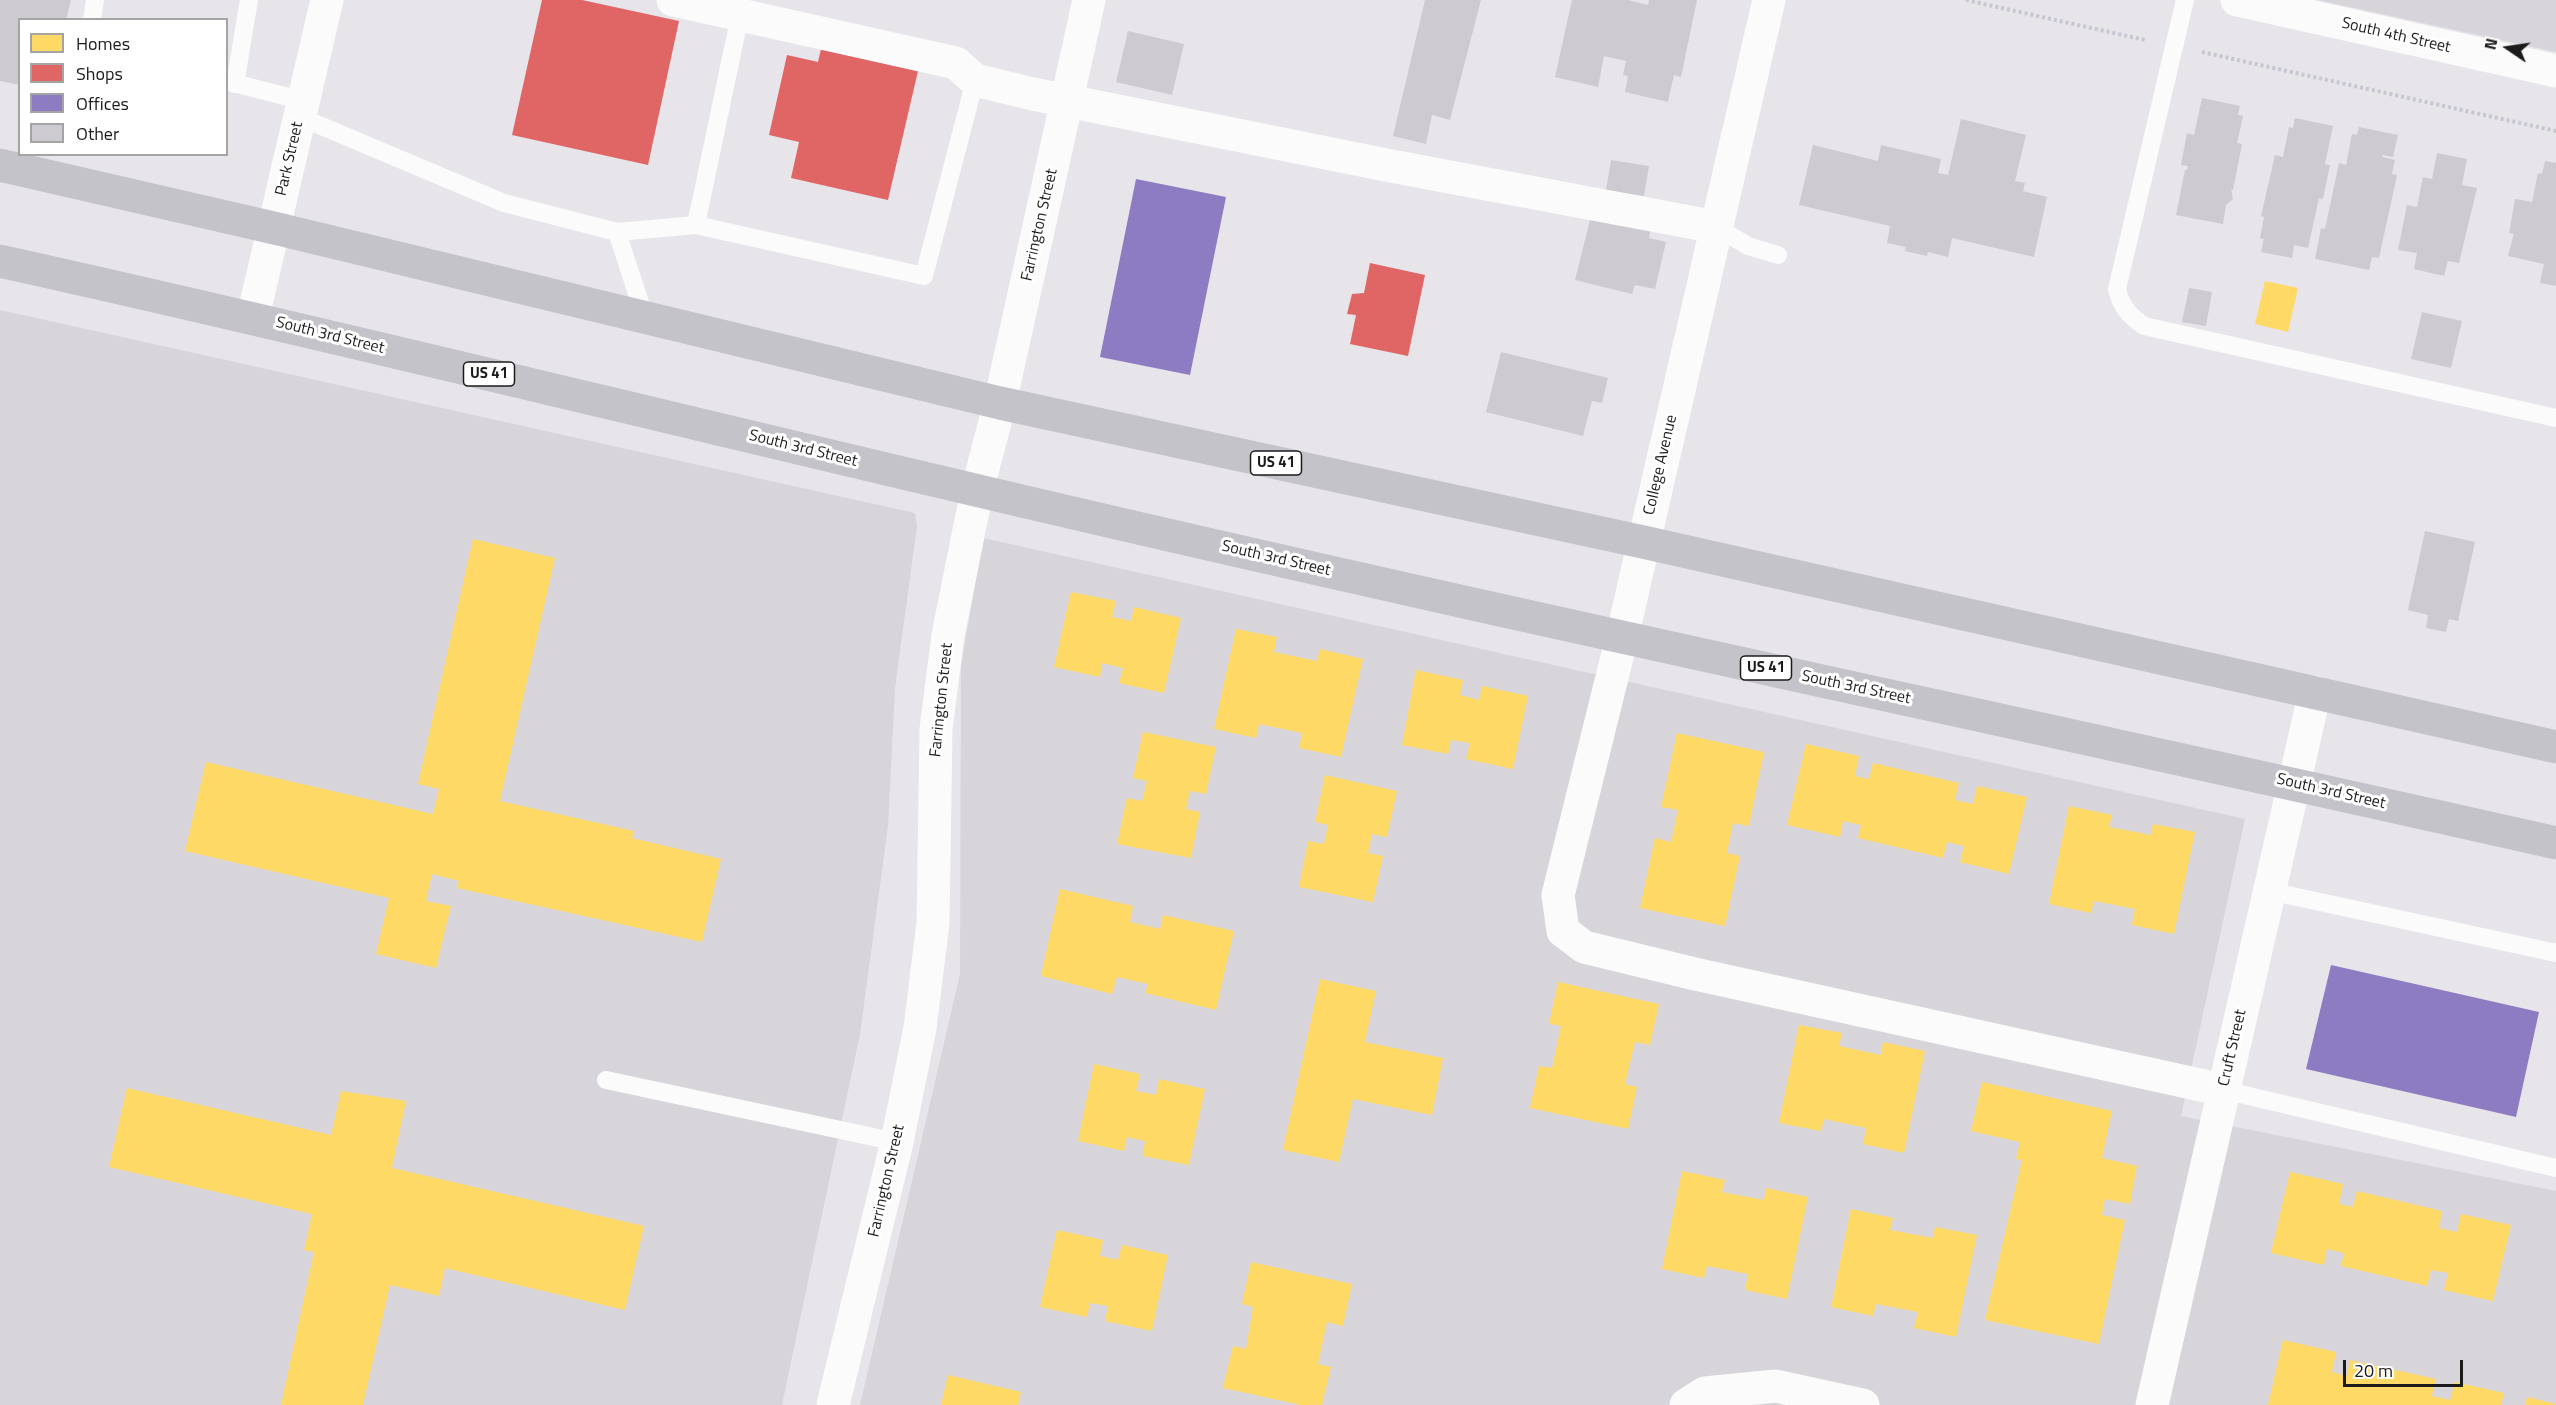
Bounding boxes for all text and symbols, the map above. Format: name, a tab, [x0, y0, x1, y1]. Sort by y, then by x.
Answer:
street label: South 4th Street	[2340, 14, 2452, 58]
legend	[18, 18, 228, 156]
north arrow	[2478, 18, 2538, 78]
text: Homes	[76, 30, 130, 57]
text: N	[2478, 36, 2503, 52]
text: Shops	[76, 60, 123, 87]
text: Offices	[76, 90, 129, 117]
text: Other	[76, 120, 119, 147]
street label: Park Street	[272, 120, 308, 198]
street label: Farrington Street	[1018, 167, 1062, 283]
street label: South 3rd Street	[274, 313, 386, 359]
road number: US 41	[464, 362, 514, 386]
street label: College Avenue	[1640, 413, 1682, 517]
street label: South 3rd Street	[747, 426, 859, 472]
road number: US 41	[1250, 451, 1302, 475]
street label: South 3rd Street	[1220, 537, 1332, 581]
street label: Farrington Street	[926, 642, 958, 758]
road number: US 41	[1740, 656, 1792, 680]
street label: South 3rd Street	[1800, 667, 1912, 709]
street label: South 3rd Street	[2275, 770, 2387, 814]
street label: Cruft Street	[2215, 1008, 2251, 1088]
street label: Farrington Street	[865, 1123, 909, 1239]
scale bar	[2346, 1348, 2466, 1386]
text: 20 m	[2354, 1357, 2393, 1384]

